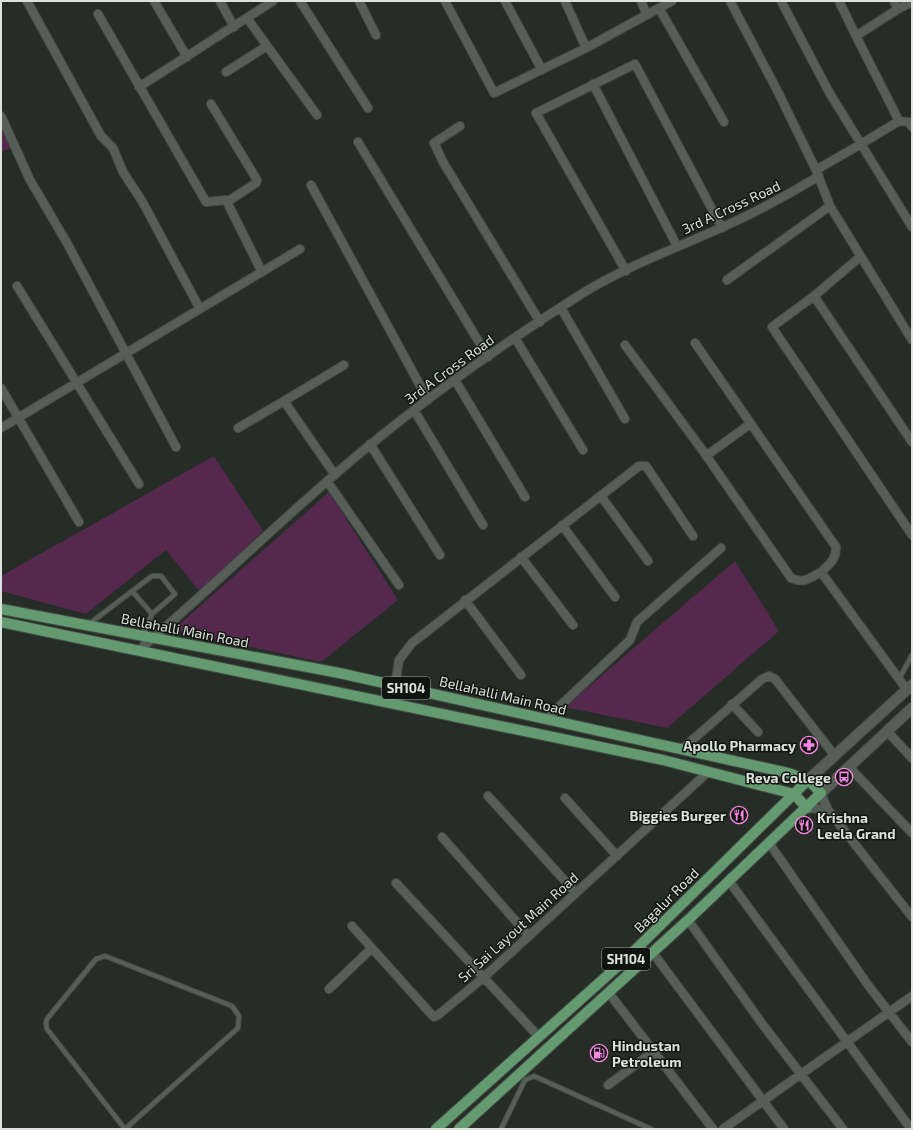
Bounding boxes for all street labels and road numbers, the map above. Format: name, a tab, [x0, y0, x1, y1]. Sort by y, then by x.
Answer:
street label: 3rd A Cross Road	[679, 177, 783, 237]
street label: 3rd A Cross Road	[401, 331, 497, 407]
street label: Bellahalli Main Road	[120, 609, 250, 651]
street label: Bellahalli Main Road	[438, 672, 568, 718]
road number: SH104	[382, 677, 430, 699]
street label: Bagalur Road	[630, 864, 702, 936]
street label: Sri Sai Layout Main Road	[454, 869, 582, 985]
road number: SH104	[602, 948, 650, 970]

